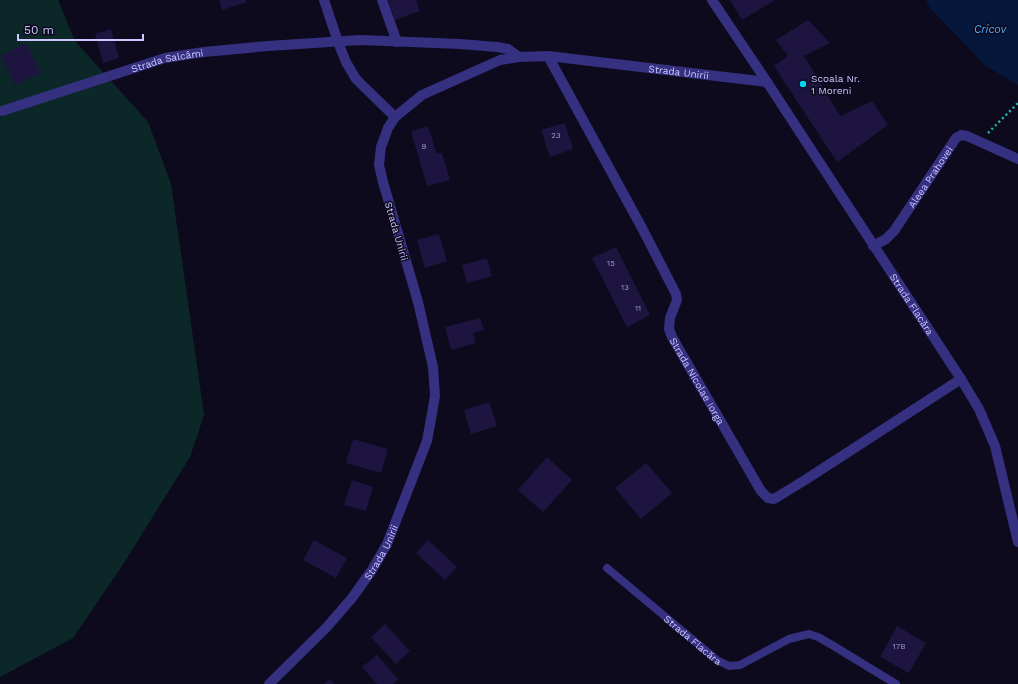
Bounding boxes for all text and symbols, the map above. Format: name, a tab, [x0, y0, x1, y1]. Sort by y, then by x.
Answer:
scale bar	[18, 16, 143, 42]
text: 50 m	[24, 23, 54, 37]
water label: Cricov	[974, 23, 1007, 36]
street label: Strada Salcâmi	[130, 47, 204, 75]
street label: Strada Unirii	[648, 63, 709, 81]
place label: Scoala Nr. 1 Moreni	[811, 73, 860, 96]
marker: Scoala Nr. 1 Moreni	[798, 79, 808, 89]
house number: 23	[551, 131, 561, 140]
house number: 9	[422, 142, 427, 151]
street label: Aleea Prahovei	[906, 144, 955, 210]
street label: Strada Unirii	[383, 200, 410, 262]
house number: 15	[607, 259, 615, 268]
street label: Strada Flacăra	[888, 272, 936, 337]
house number: 13	[621, 283, 629, 292]
house number: 11	[635, 304, 641, 313]
street label: Strada Nicolae Iorga	[668, 336, 727, 427]
street label: Strada Unirii	[362, 523, 400, 582]
street label: Strada Flacăra	[662, 613, 723, 667]
house number: 17B	[893, 642, 905, 651]

